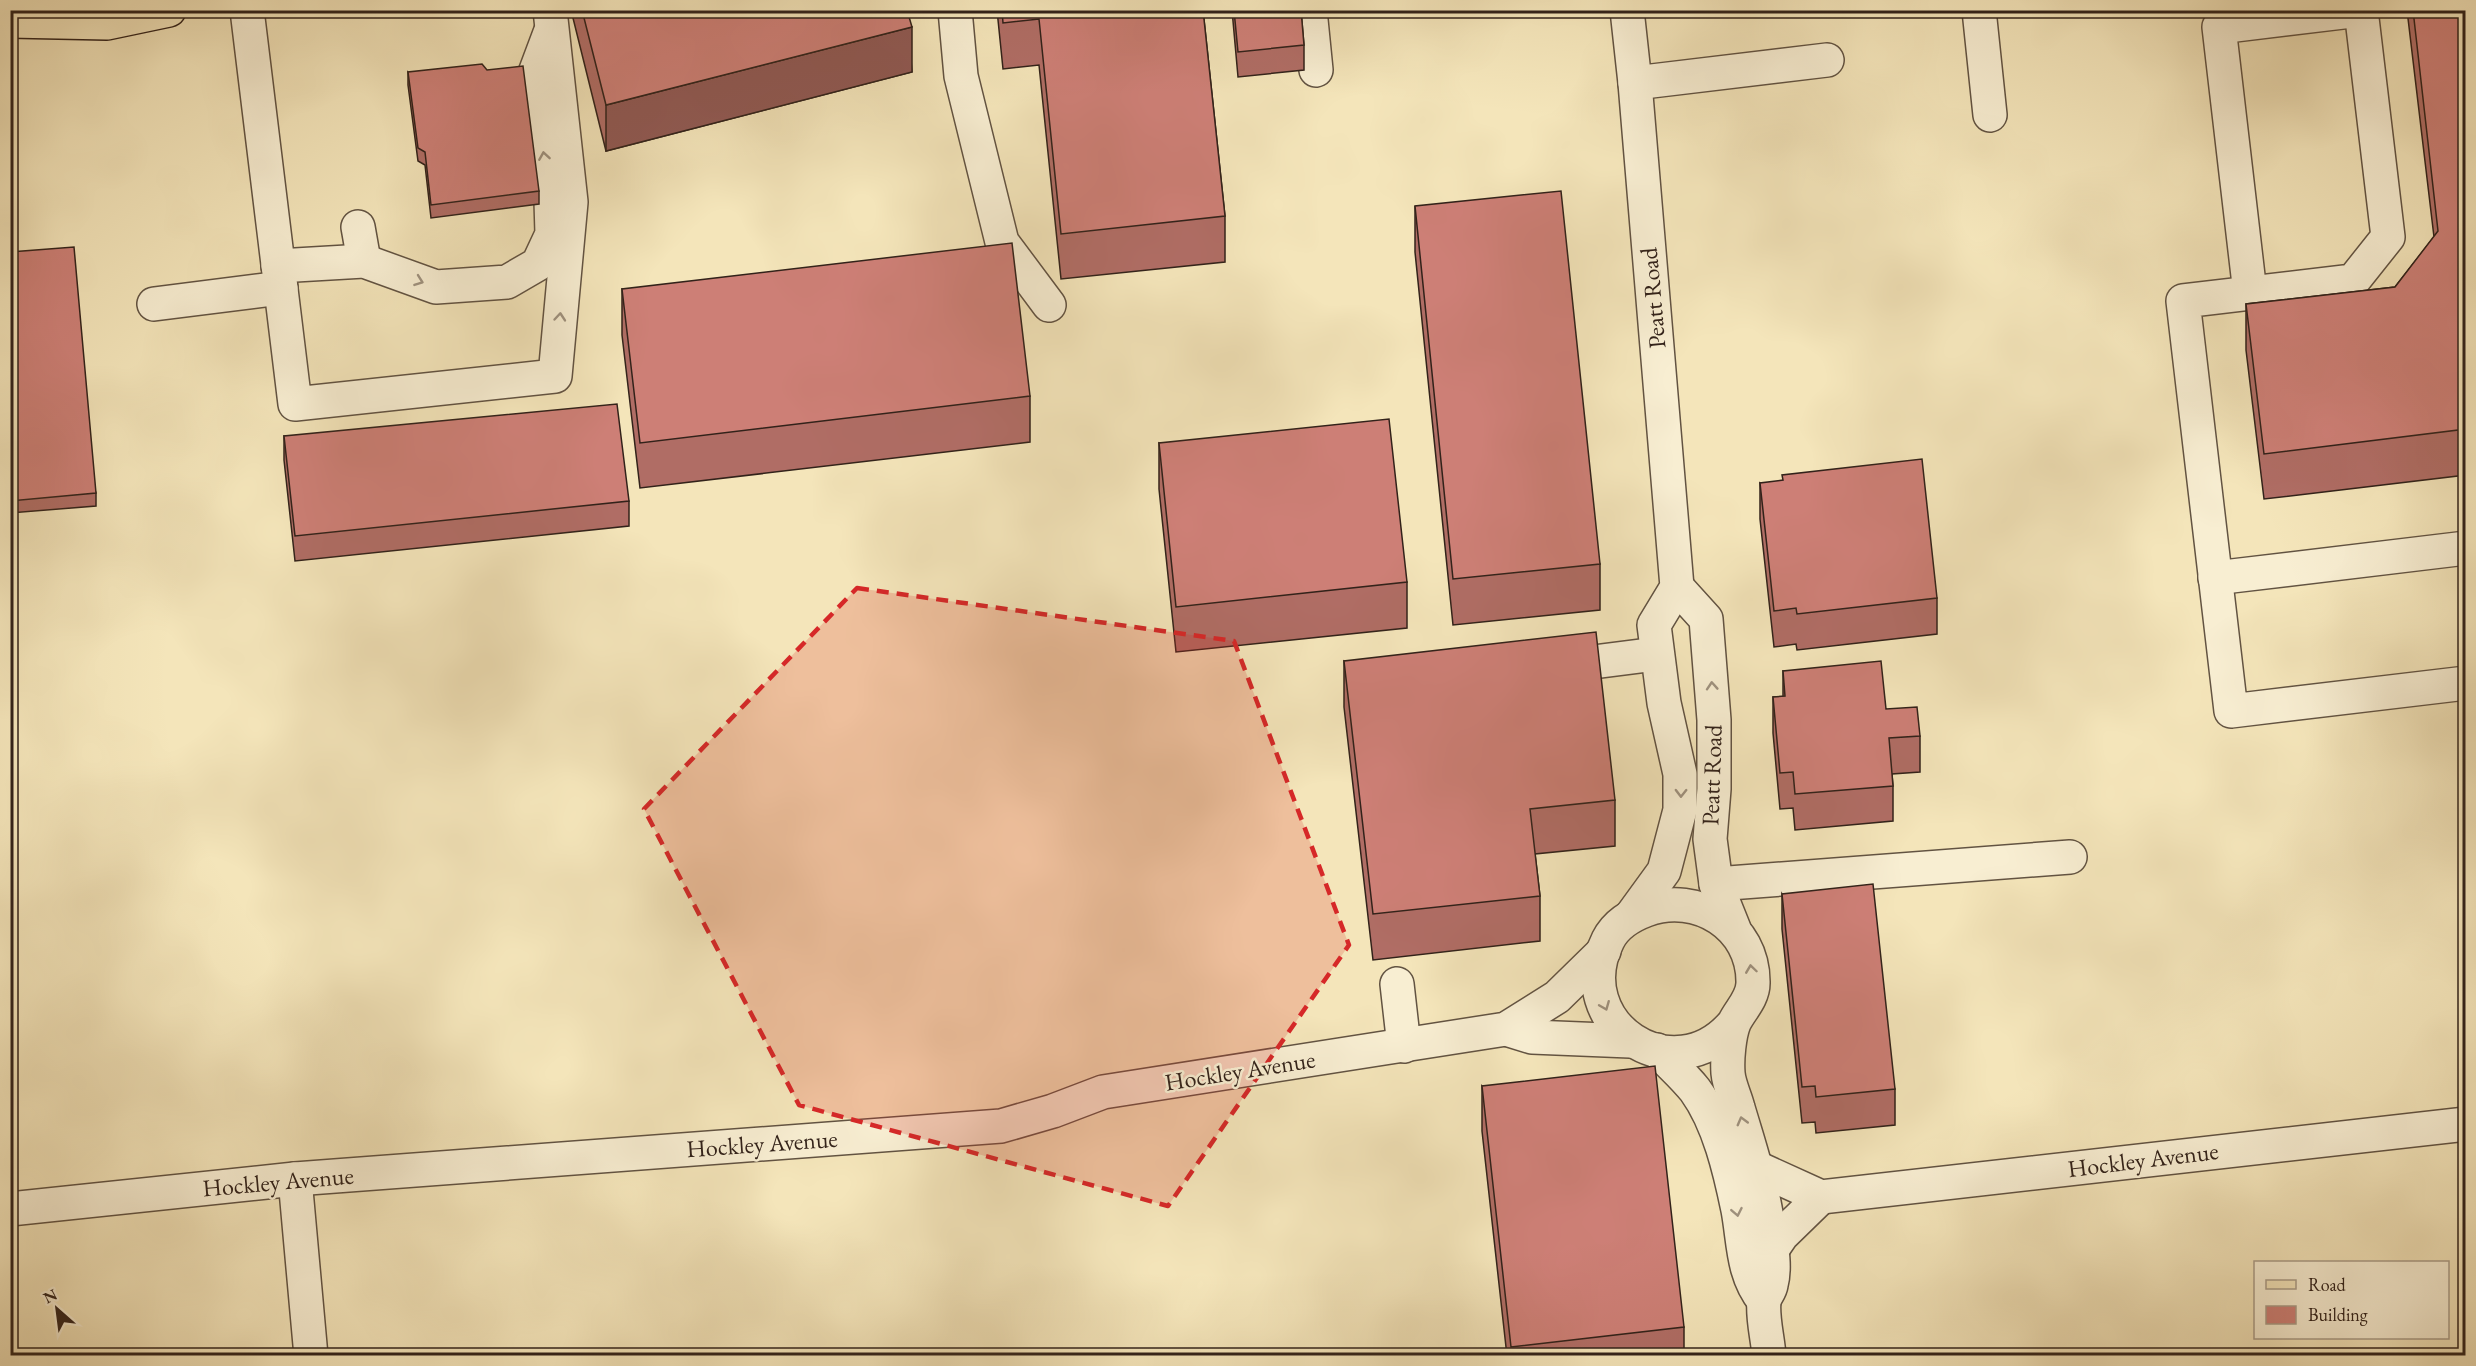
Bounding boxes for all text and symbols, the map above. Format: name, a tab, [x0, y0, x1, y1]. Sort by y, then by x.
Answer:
one-way arrow	[538, 151, 550, 161]
street label: Peatt Road	[1633, 245, 1672, 350]
one-way arrow	[413, 273, 423, 286]
one-way arrow	[553, 313, 566, 322]
one-way arrow	[1705, 682, 1718, 691]
street label: Peatt Road	[1694, 723, 1729, 826]
one-way arrow	[1675, 789, 1687, 798]
one-way arrow	[1746, 965, 1758, 974]
one-way arrow	[1598, 1000, 1611, 1010]
street label: Hockley Avenue	[1163, 1043, 1317, 1098]
one-way arrow	[1736, 1116, 1749, 1126]
street label: Hockley Avenue	[685, 1123, 839, 1164]
street label: Hockley Avenue	[2066, 1135, 2220, 1184]
street label: Hockley Avenue	[201, 1159, 355, 1204]
one-way arrow	[1731, 1207, 1743, 1216]
legend	[2254, 1261, 2449, 1339]
text: Road	[2308, 1273, 2347, 1296]
north arrow	[27, 1279, 87, 1339]
text: N	[40, 1284, 61, 1309]
text: Building	[2308, 1303, 2368, 1326]

